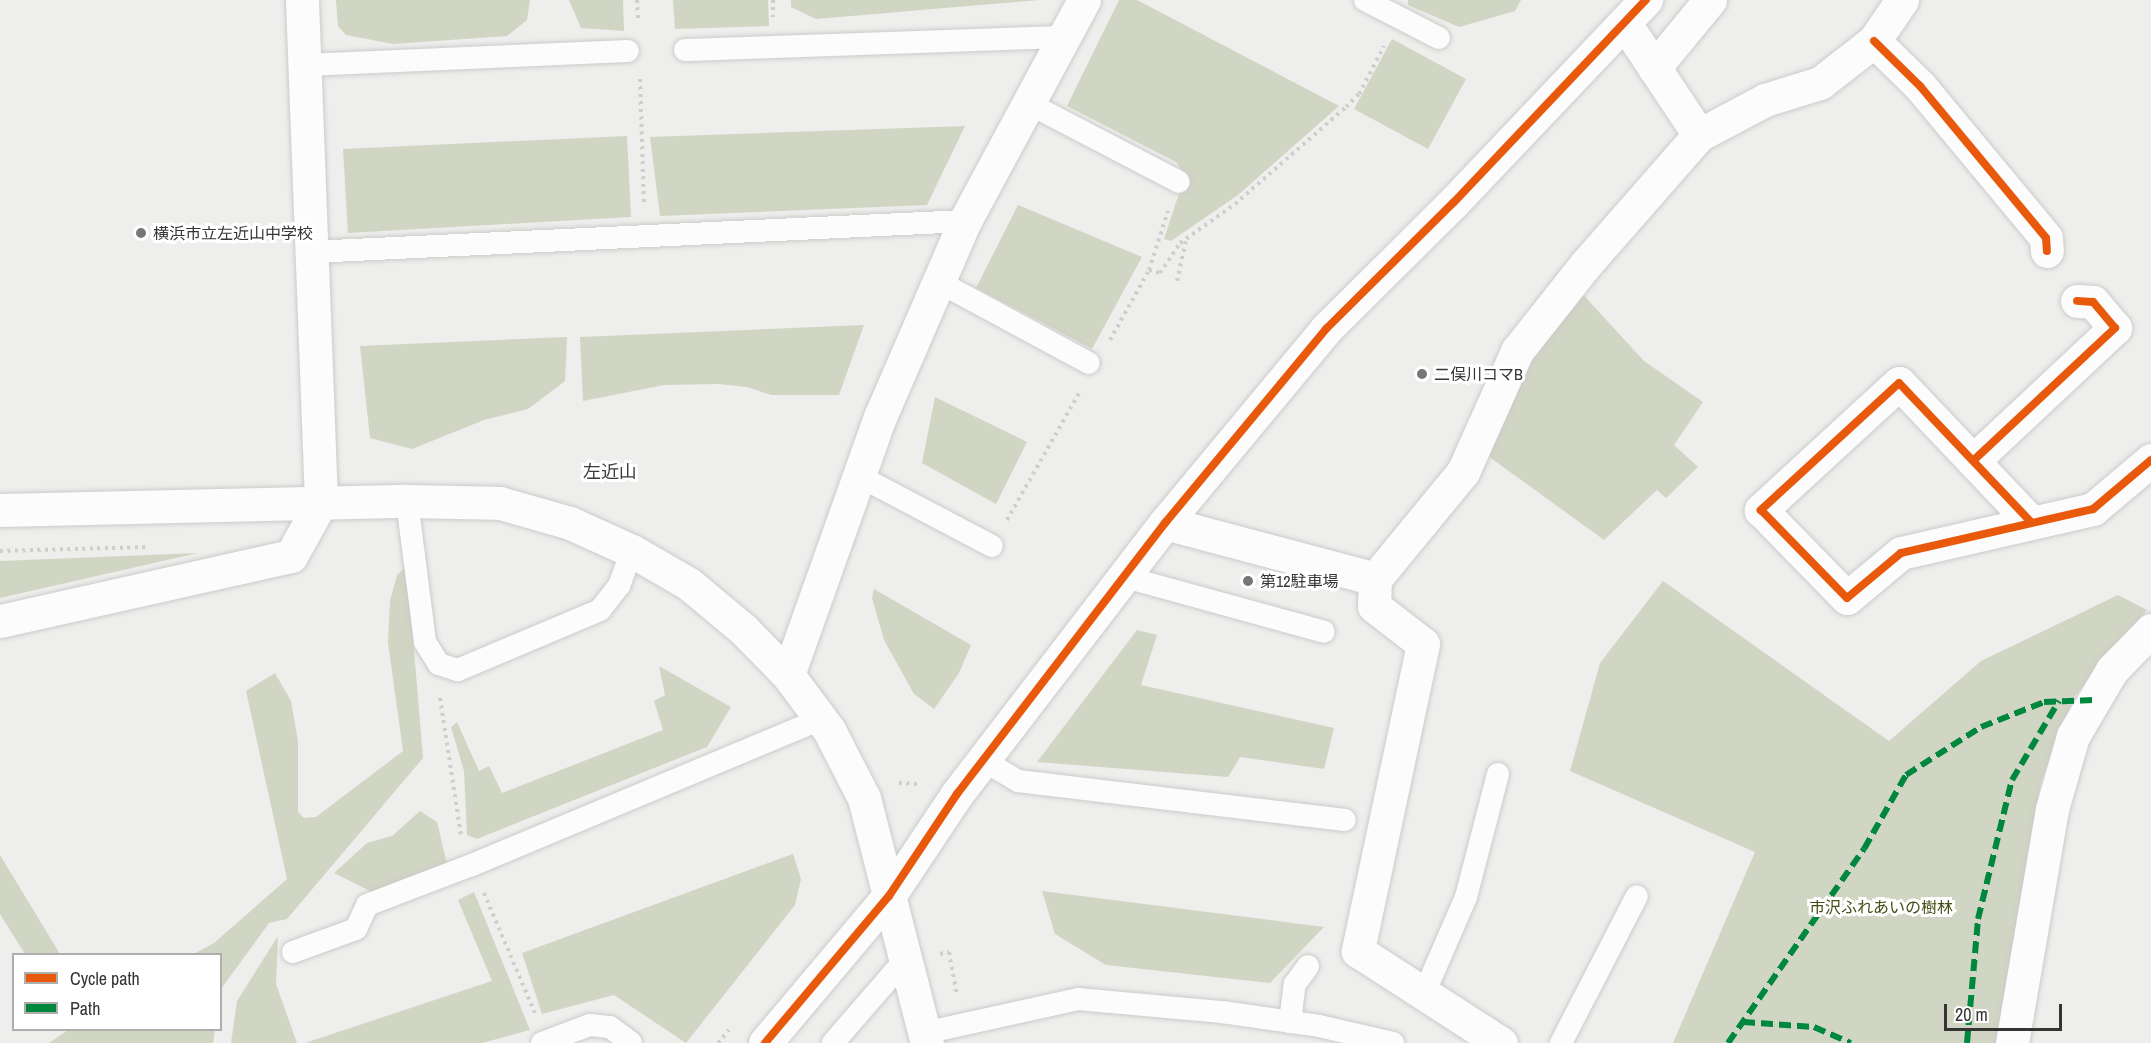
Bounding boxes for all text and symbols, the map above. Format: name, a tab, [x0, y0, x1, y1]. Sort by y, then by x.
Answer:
place label: 横浜市立左近山中学校	[153, 223, 313, 243]
marker: 横浜市立左近山中学校	[134, 226, 148, 240]
place label: 二俣川コマB	[1434, 364, 1523, 384]
marker: 二俣川コマB	[1415, 367, 1429, 381]
district label: 左近山	[583, 461, 637, 483]
place label: 第12駐車場	[1260, 571, 1339, 591]
marker: 第12駐車場	[1241, 574, 1255, 588]
park label: 市沢ふれあいの樹林	[1809, 897, 1953, 917]
legend	[12, 953, 222, 1031]
text: Cycle path	[70, 966, 140, 991]
scale bar	[1947, 992, 2066, 1030]
text: Path	[70, 996, 100, 1021]
text: 20 m	[1955, 1002, 1988, 1027]

